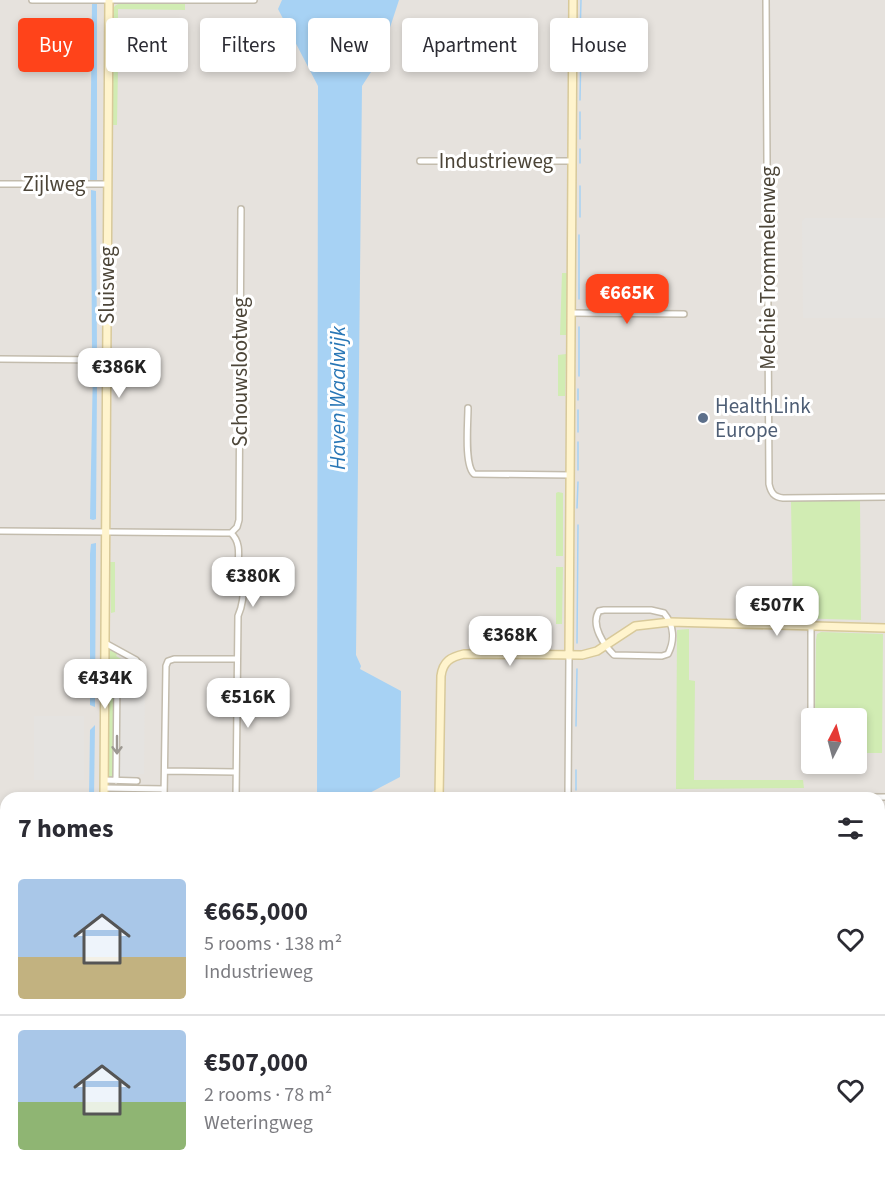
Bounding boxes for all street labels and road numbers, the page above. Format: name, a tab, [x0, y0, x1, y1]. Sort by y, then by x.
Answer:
street label: Industrieweg	[439, 146, 554, 176]
street label: Mechie Trommelenweg	[753, 166, 783, 370]
street label: Zijlweg	[23, 169, 86, 199]
street label: Sluisweg	[92, 246, 122, 324]
street label: Schouwslootweg	[225, 297, 255, 447]

